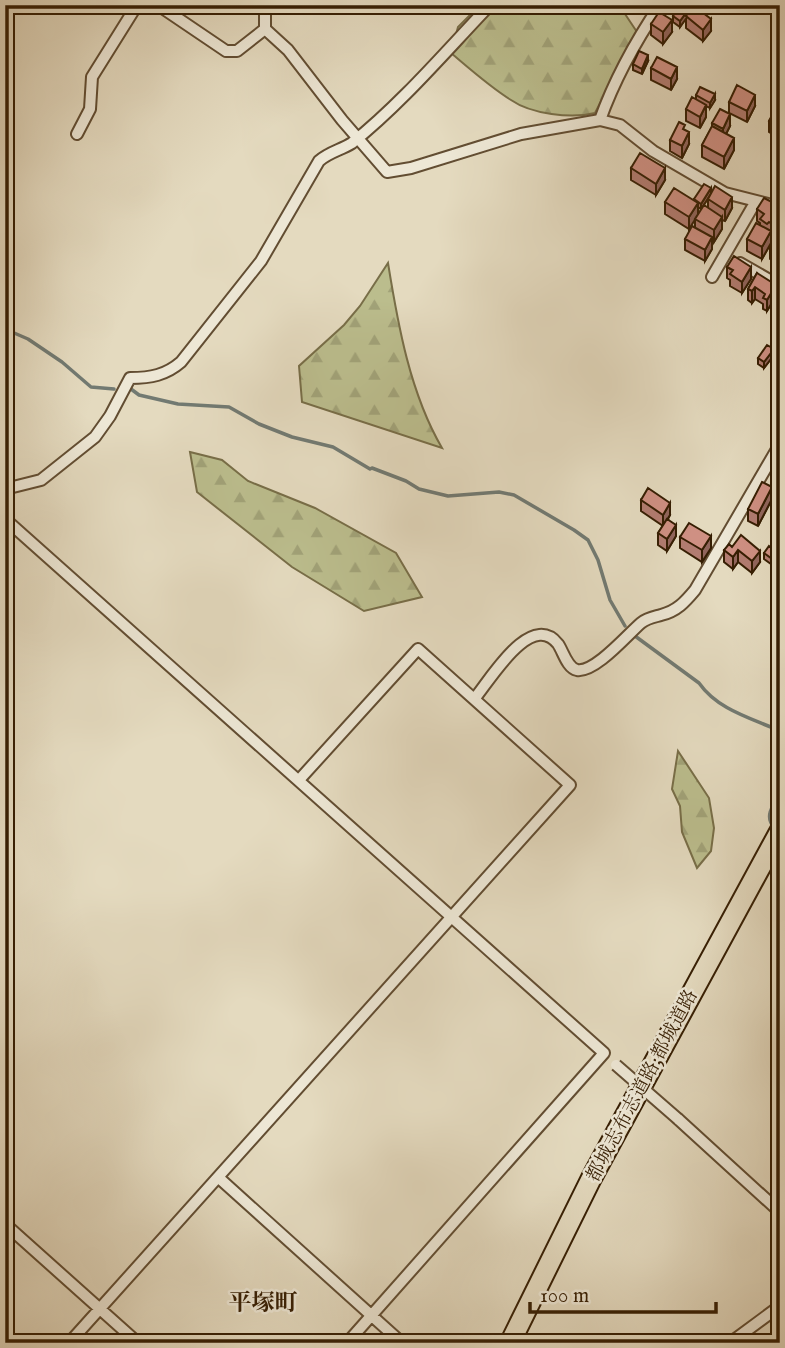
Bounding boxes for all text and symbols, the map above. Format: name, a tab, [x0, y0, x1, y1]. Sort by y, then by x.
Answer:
street label: 都城志布志道路;都城道路	[582, 986, 704, 1186]
scale bar	[530, 1271, 715, 1315]
text: 100 m	[540, 1283, 589, 1310]
district label: 平塚町	[229, 1289, 298, 1318]

